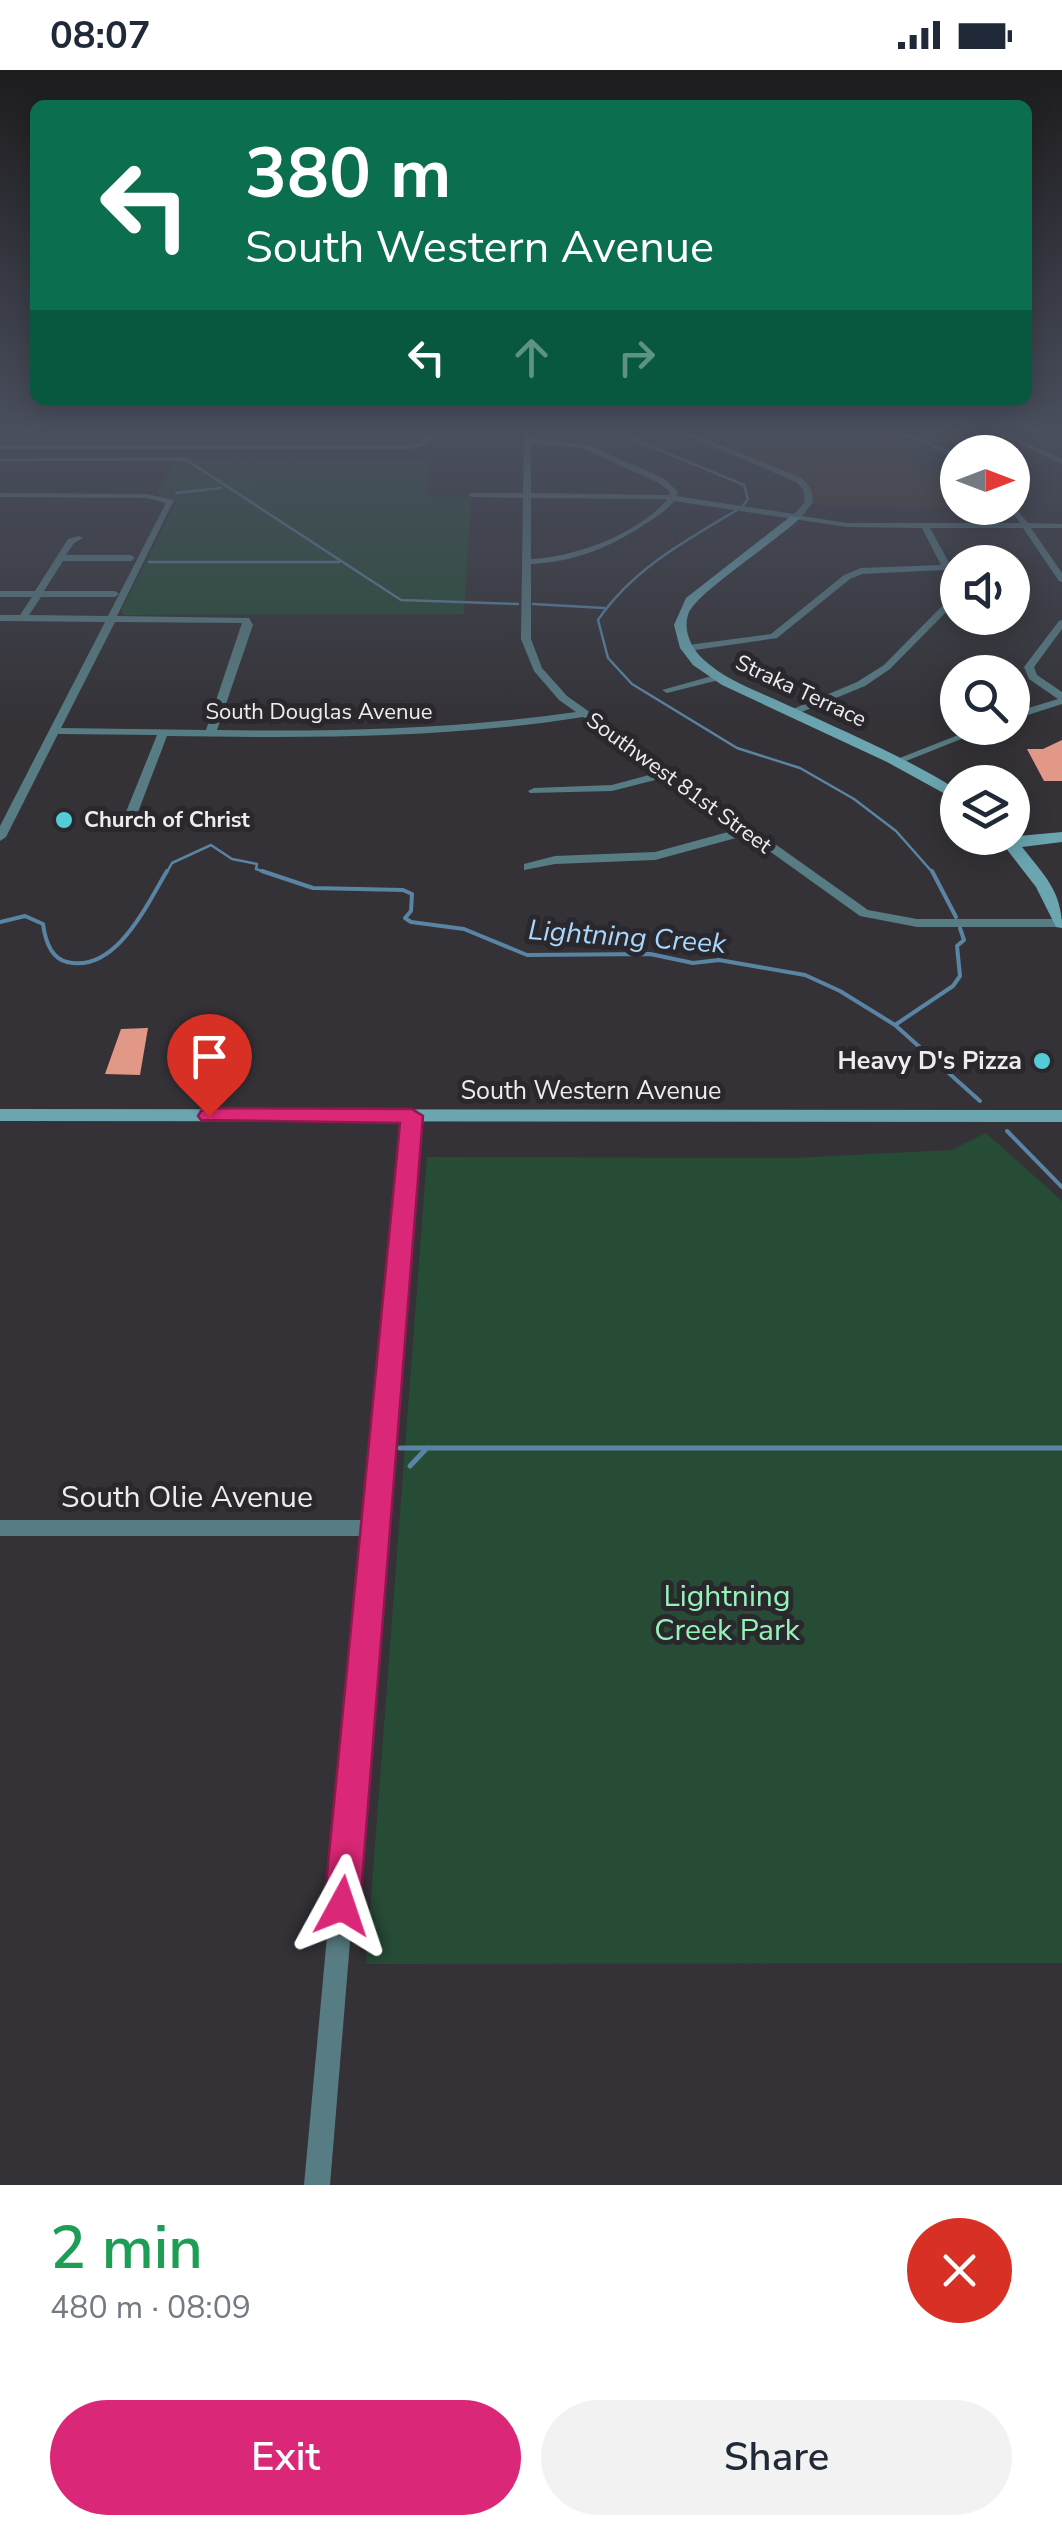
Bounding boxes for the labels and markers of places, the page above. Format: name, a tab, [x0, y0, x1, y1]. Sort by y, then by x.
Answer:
place label: Church of Christ	[84, 805, 250, 835]
marker: Church of Christ	[53, 809, 75, 831]
pin	[167, 1014, 252, 1117]
place label: Heavy D's Pizza	[838, 1044, 1022, 1078]
marker: Heavy D's Pizza	[1031, 1050, 1053, 1072]

